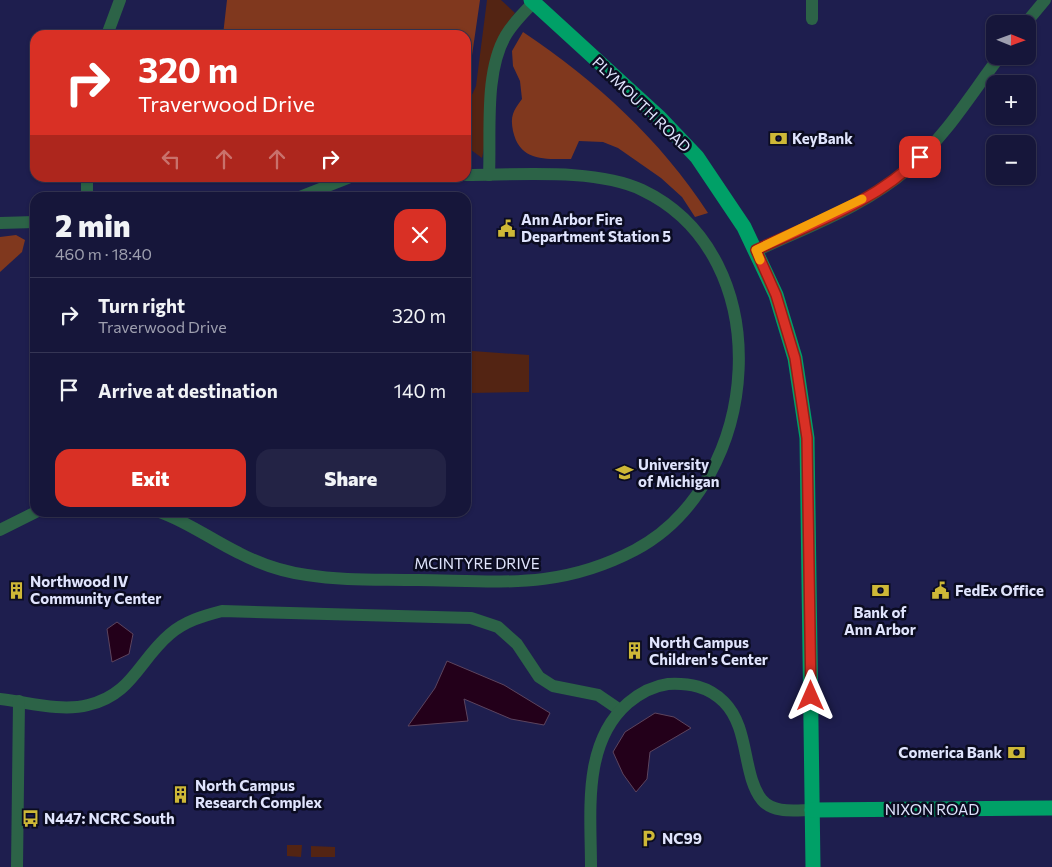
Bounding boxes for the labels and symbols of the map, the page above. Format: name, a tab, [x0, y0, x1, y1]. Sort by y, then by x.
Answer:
north arrow	[986, 15, 1036, 65]
street label: PLYMOUTH ROAD	[589, 53, 695, 155]
bank icon: KeyBank	[768, 128, 788, 148]
place label: KeyBank	[792, 129, 853, 147]
pin	[899, 136, 941, 178]
place label: Ann Arbor Fire Department Station 5	[521, 210, 671, 245]
public building icon: Ann Arbor Fire Department Station 5	[497, 218, 517, 238]
place label: University of Michigan	[638, 455, 719, 490]
school or university icon: University of Michigan	[614, 463, 634, 483]
street label: MCINTYRE DRIVE	[414, 554, 540, 572]
place label: Northwood IV Community Center	[30, 572, 161, 607]
building icon: Northwood IV Community Center	[6, 580, 26, 600]
public building icon: FedEx Office	[931, 580, 951, 600]
bank icon: Bank of Ann Arbor	[870, 581, 890, 601]
place label: FedEx Office	[955, 581, 1044, 599]
place label: Bank of Ann Arbor	[844, 603, 916, 638]
place label: North Campus Children's Center	[649, 633, 768, 668]
building icon: North Campus Children's Center	[625, 641, 645, 661]
position arrow	[784, 669, 836, 721]
bank icon: Comerica Bank	[1006, 742, 1026, 762]
place label: Comerica Bank	[898, 743, 1002, 761]
place label: North Campus Research Complex	[195, 776, 322, 811]
building icon: North Campus Research Complex	[171, 784, 191, 804]
street label: NIXON ROAD	[885, 800, 979, 818]
bus stop icon: N447: NCRC South	[20, 808, 40, 828]
place label: N447: NCRC South	[44, 809, 175, 827]
parking icon: NC99	[638, 828, 658, 848]
place label: NC99	[662, 829, 702, 847]

